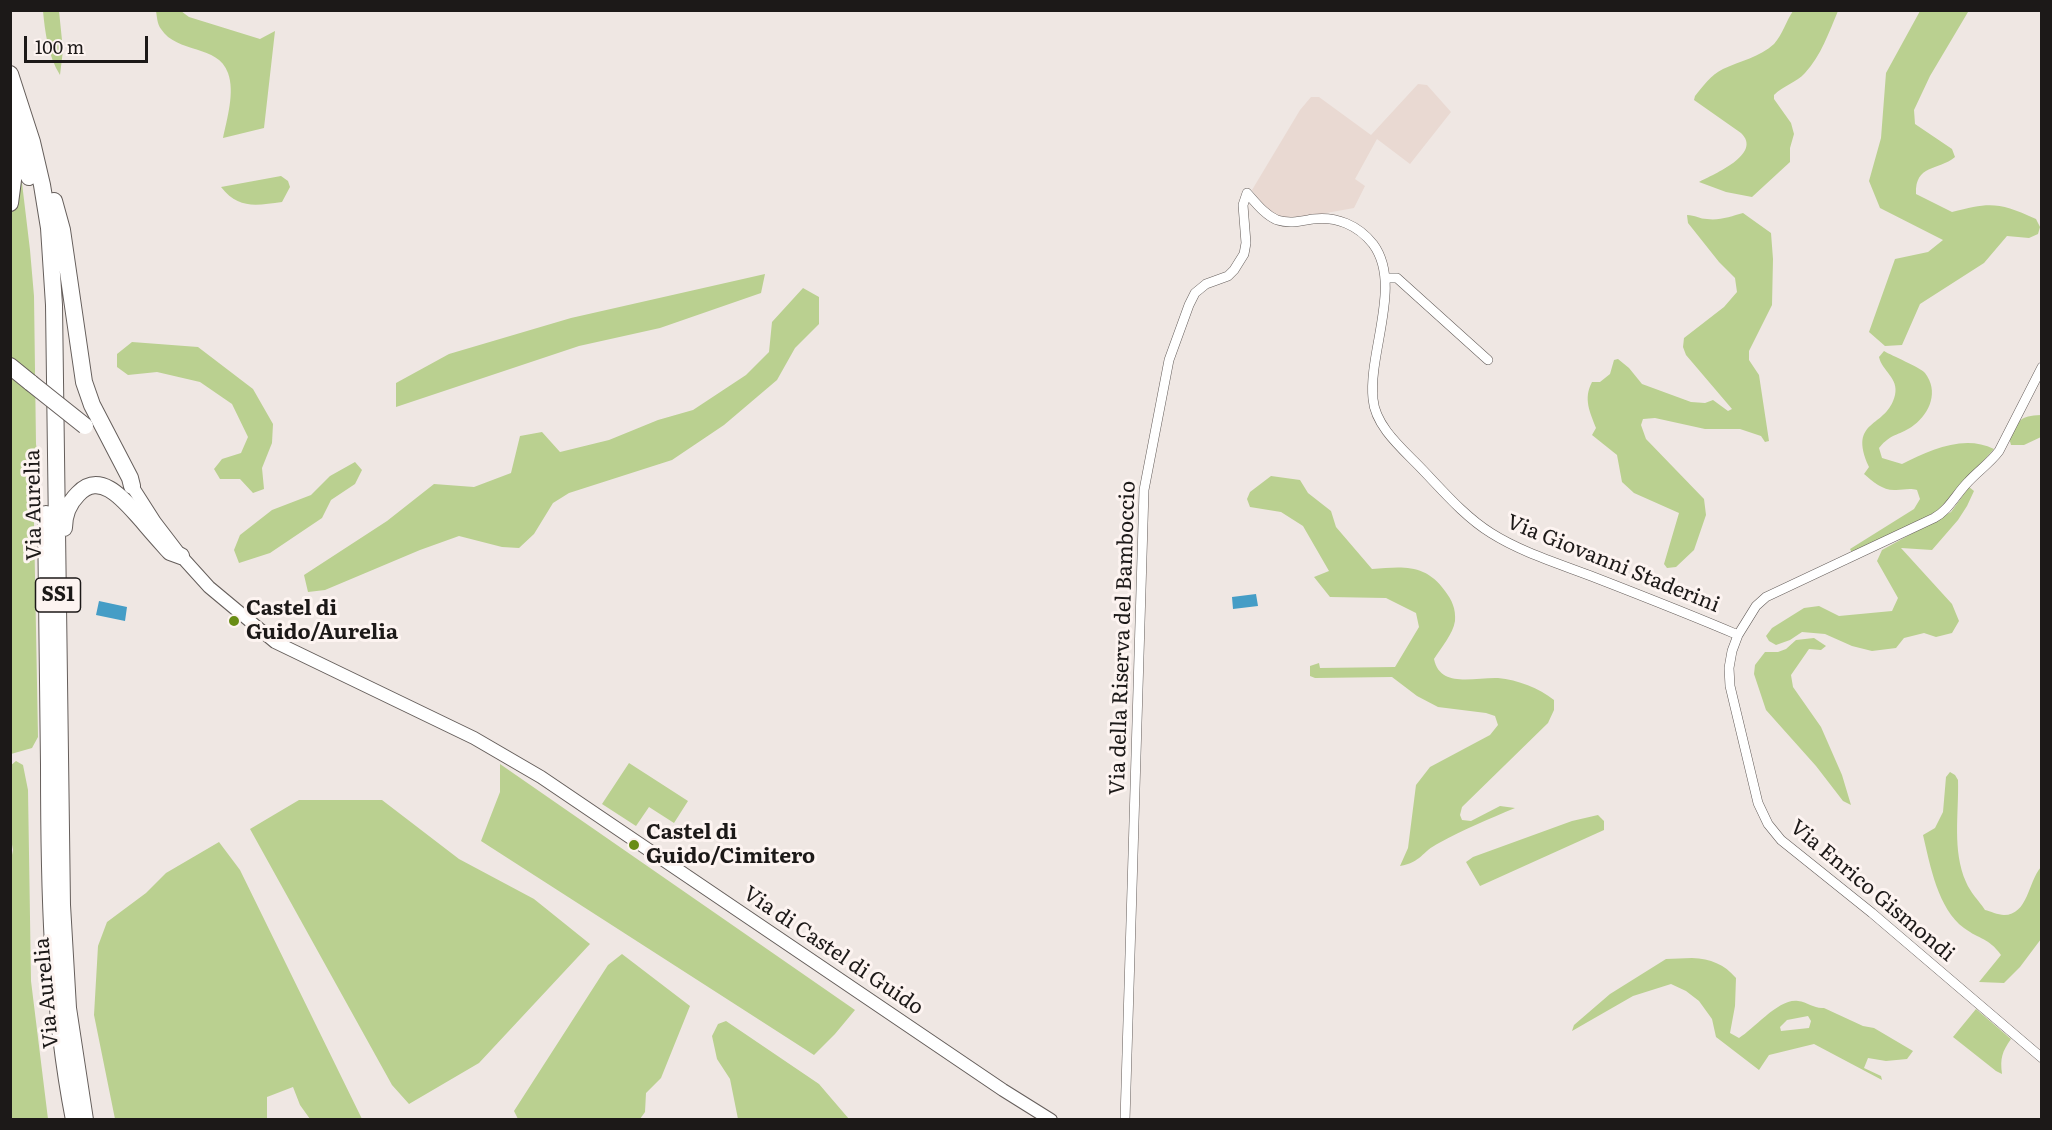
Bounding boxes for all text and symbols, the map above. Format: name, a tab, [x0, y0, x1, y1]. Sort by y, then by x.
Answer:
scale bar	[27, 24, 152, 62]
text: 100 m	[35, 33, 84, 60]
street label: Via Aurelia	[20, 449, 48, 561]
street label: Via della Riserva del Bamboccio	[1105, 480, 1141, 796]
street label: Via Giovanni Staderini	[1503, 510, 1723, 618]
road number: SS1	[36, 578, 80, 612]
place label: Castel di Guido/Aurelia	[246, 596, 398, 646]
marker: Castel di Guido/Aurelia	[227, 614, 241, 628]
street label: Via Enrico Gismondi	[1785, 815, 1959, 967]
place label: Castel di Guido/Cimitero	[646, 820, 815, 870]
marker: Castel di Guido/Cimitero	[627, 838, 641, 852]
street label: Via di Castel di Guido	[738, 881, 928, 1021]
street label: Via Aurelia	[30, 936, 64, 1050]

